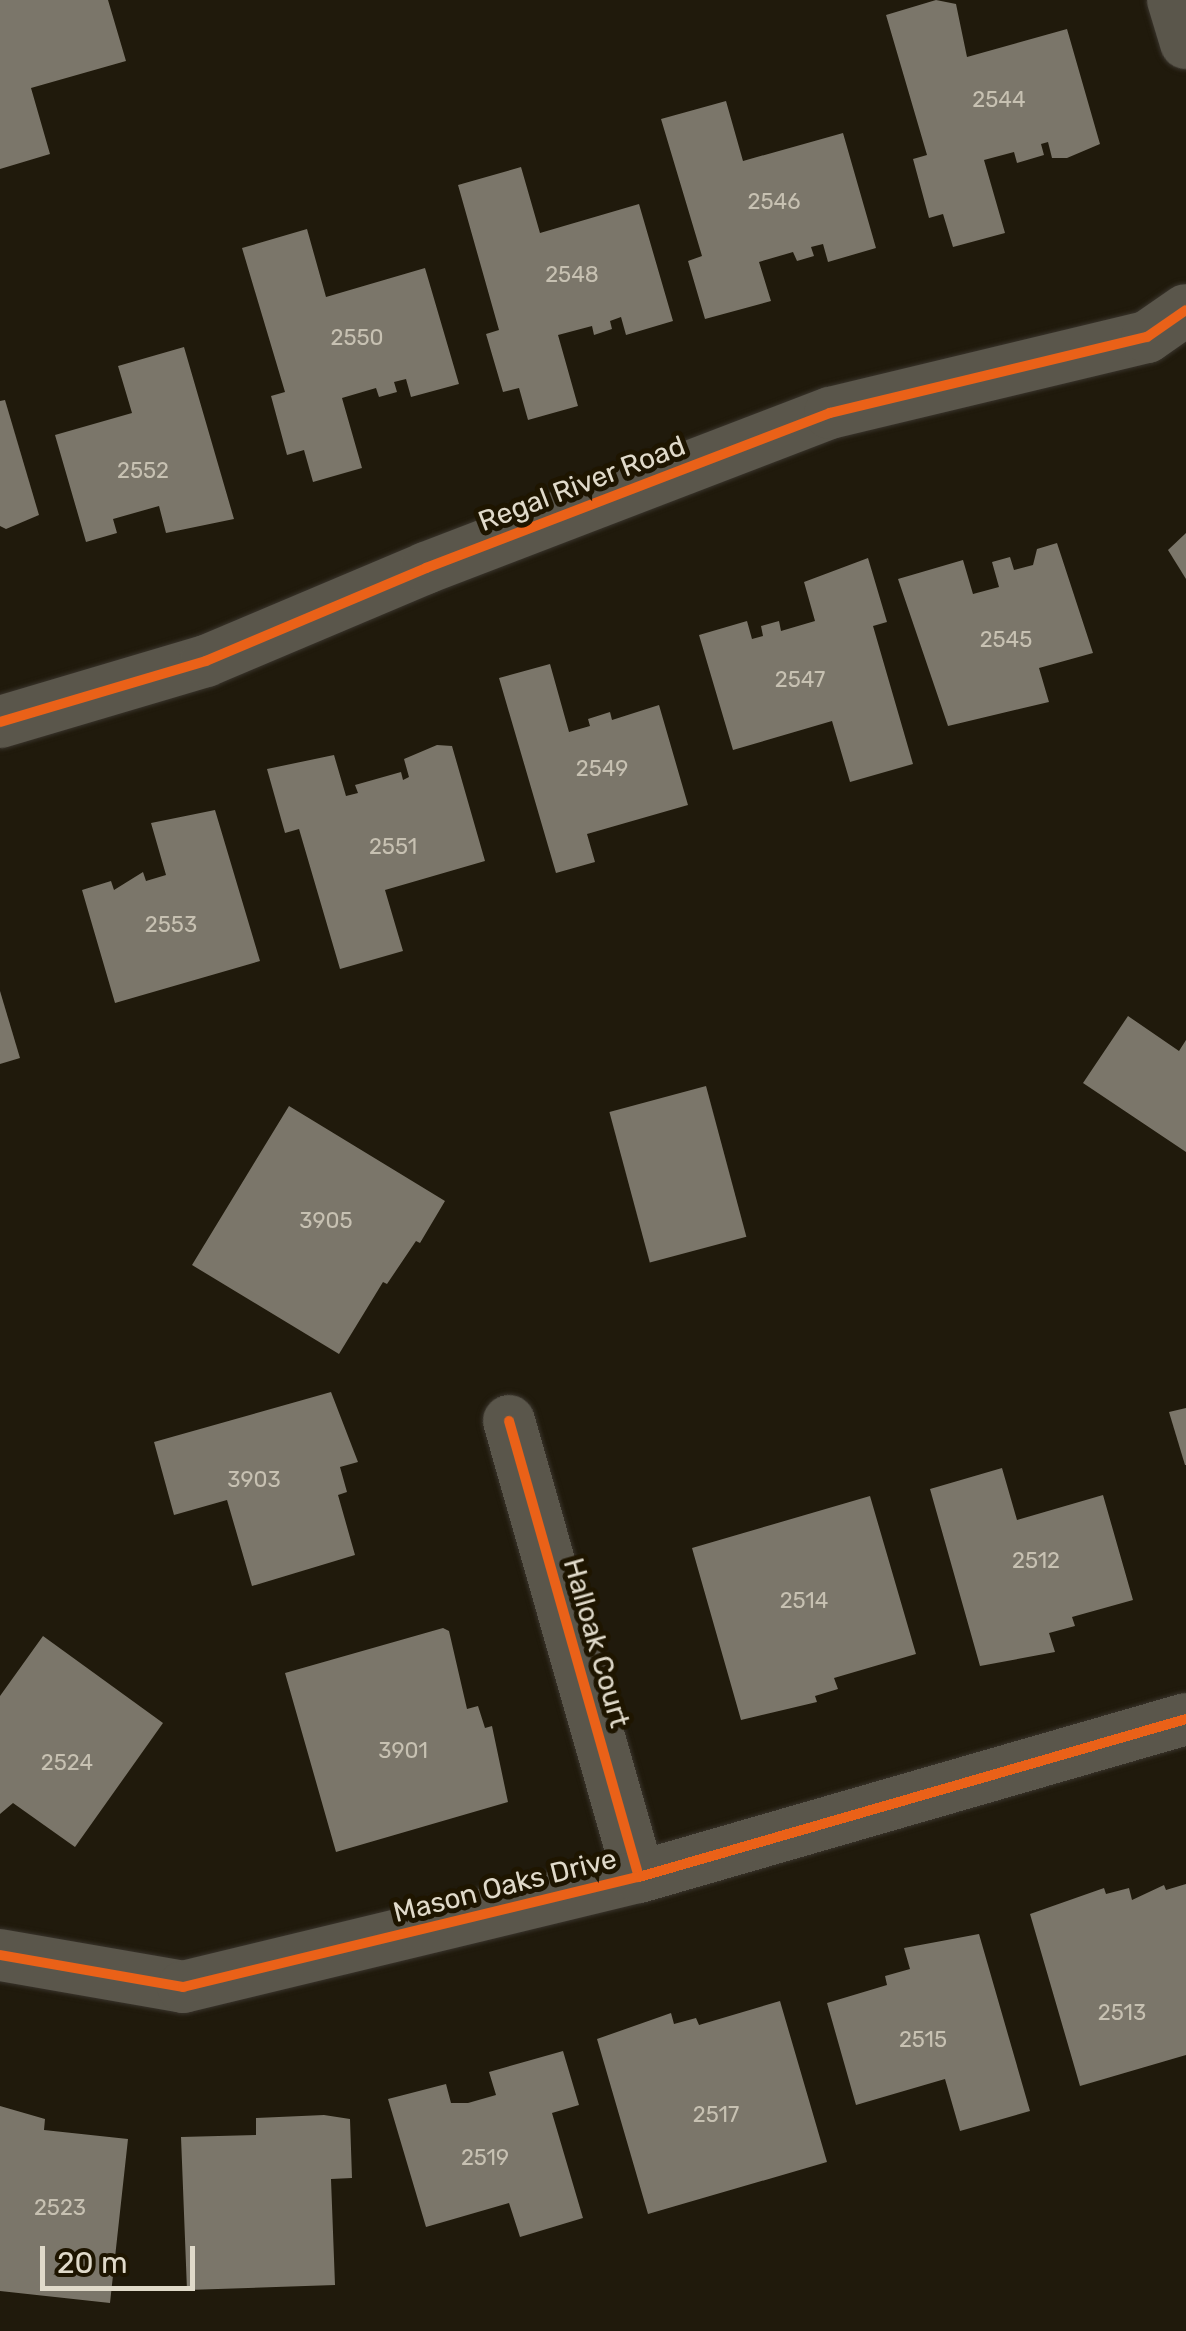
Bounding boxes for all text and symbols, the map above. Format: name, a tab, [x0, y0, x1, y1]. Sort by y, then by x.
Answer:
house number: 2544	[972, 87, 1026, 113]
house number: 2546	[748, 189, 800, 215]
house number: 2548	[545, 262, 599, 288]
house number: 2550	[330, 325, 384, 351]
street label: Regal River Road	[474, 429, 690, 539]
house number: 2552	[117, 458, 169, 484]
house number: 2545	[980, 627, 1032, 653]
house number: 2547	[775, 667, 825, 693]
house number: 2549	[576, 756, 628, 782]
house number: 2551	[369, 834, 417, 860]
house number: 2553	[145, 912, 197, 938]
house number: 3905	[299, 1208, 353, 1234]
house number: 3903	[227, 1467, 281, 1493]
house number: 2512	[1012, 1548, 1060, 1574]
street label: Halloak Court	[556, 1554, 636, 1732]
house number: 2514	[780, 1588, 828, 1614]
house number: 3901	[378, 1738, 428, 1764]
house number: 2524	[41, 1750, 93, 1776]
street label: Mason Oaks Drive	[390, 1842, 620, 1930]
house number: 2513	[1098, 2000, 1146, 2026]
house number: 2515	[899, 2027, 947, 2053]
house number: 2517	[693, 2102, 739, 2128]
house number: 2519	[461, 2145, 509, 2171]
house number: 2523	[34, 2195, 86, 2221]
scale bar	[45, 2226, 200, 2288]
text: 20 m	[57, 2245, 128, 2281]

